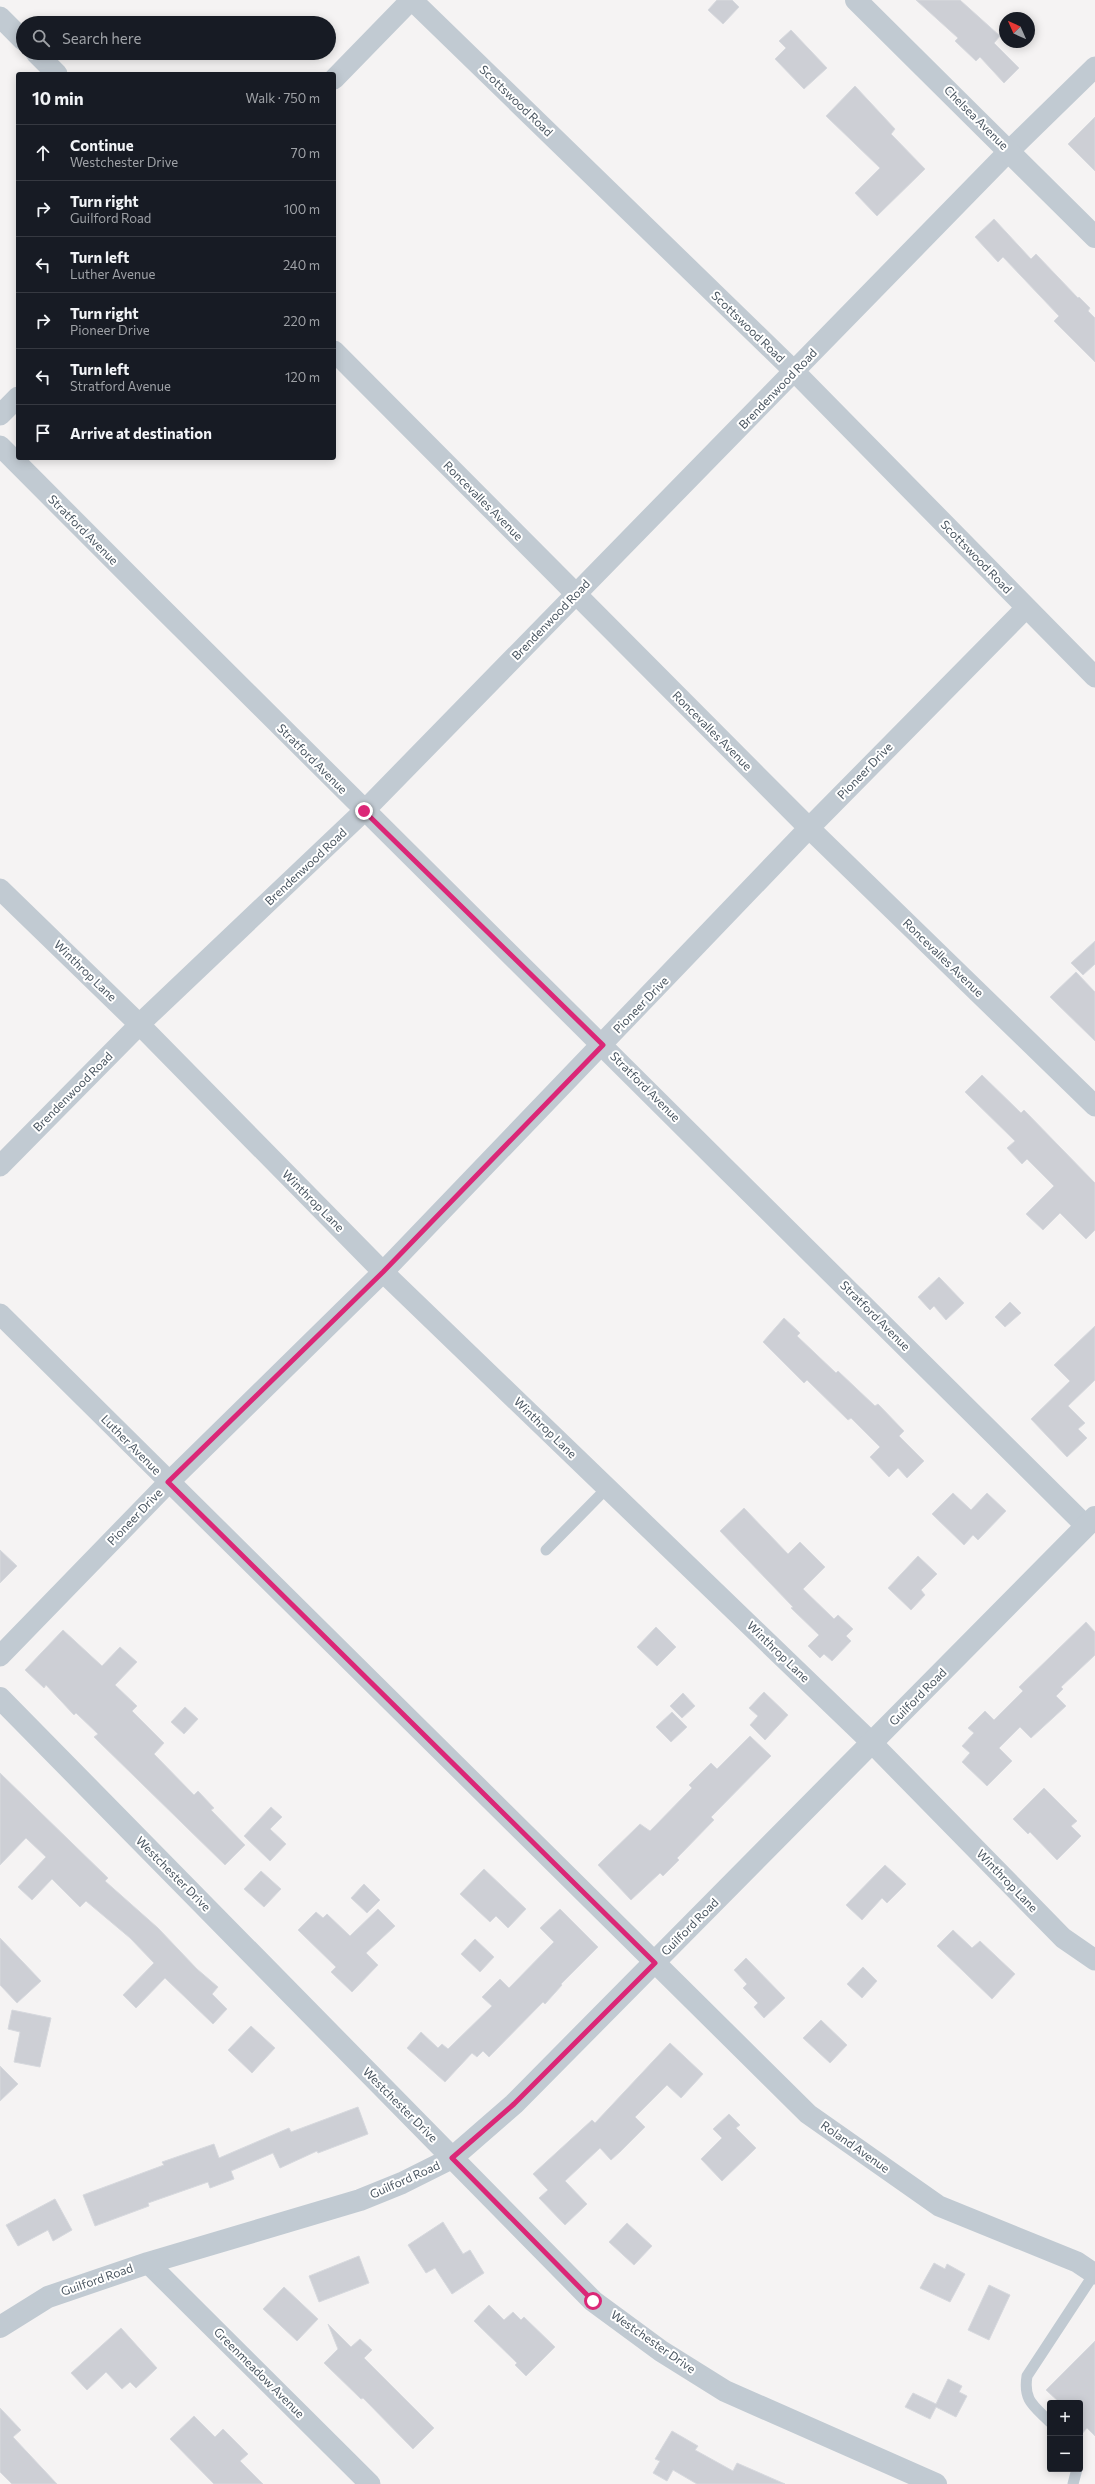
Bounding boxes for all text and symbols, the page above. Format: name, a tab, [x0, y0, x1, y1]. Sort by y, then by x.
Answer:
north arrow	[999, 12, 1035, 48]
search box	[16, 16, 336, 60]
icon: search	[30, 27, 52, 49]
text: Search here	[62, 29, 141, 47]
street label: Scottswood Road	[477, 62, 556, 139]
street label: Chelsea Avenue	[942, 82, 1012, 152]
text: 10 min	[32, 88, 84, 109]
text: Walk · 750 m	[246, 90, 320, 106]
text: Continue	[70, 136, 134, 154]
icon: ahead	[32, 142, 54, 164]
text: 70 m	[291, 145, 320, 161]
text: Westchester Drive	[70, 154, 178, 170]
text: Turn right	[70, 192, 139, 210]
icon: right	[32, 198, 54, 220]
text: 100 m	[284, 201, 320, 217]
text: Guilford Road	[70, 210, 151, 226]
text: Turn left	[70, 248, 129, 266]
icon: left	[32, 254, 54, 276]
text: 240 m	[283, 257, 320, 273]
text: Luther Avenue	[70, 266, 155, 282]
street label: Scottswood Road	[709, 288, 788, 365]
text: Turn right	[70, 304, 139, 322]
icon: right	[32, 310, 54, 332]
text: 220 m	[283, 313, 320, 329]
text: Pioneer Drive	[70, 322, 150, 338]
street label: Brendenwood Road	[735, 345, 819, 431]
text: Turn left	[70, 360, 129, 378]
icon: left	[32, 366, 54, 388]
text: 120 m	[285, 369, 320, 385]
text: Stratford Avenue	[70, 378, 171, 394]
icon: arrive	[32, 422, 54, 444]
text: Arrive at destination	[70, 424, 212, 442]
street label: Roncevalles Avenue	[441, 458, 526, 543]
street label: Stratford Avenue	[46, 491, 122, 567]
street label: Scottswood Road	[938, 517, 1015, 596]
street label: Brendenwood Road	[508, 576, 592, 662]
street label: Roncevalles Avenue	[670, 688, 755, 773]
street label: Stratford Avenue	[275, 720, 351, 796]
street label: Pioneer Drive	[834, 739, 895, 802]
route end	[355, 802, 373, 820]
street label: Brendenwood Road	[262, 825, 349, 908]
street label: Roncevalles Avenue	[901, 915, 987, 999]
street label: Winthrop Lane	[52, 937, 120, 1004]
street label: Pioneer Drive	[610, 973, 671, 1036]
street label: Stratford Avenue	[608, 1048, 684, 1124]
street label: Brendenwood Road	[30, 1049, 115, 1134]
street label: Winthrop Lane	[280, 1167, 347, 1234]
street label: Stratford Avenue	[838, 1277, 914, 1353]
street label: Winthrop Lane	[512, 1394, 580, 1461]
street label: Luther Avenue	[99, 1411, 165, 1477]
street label: Pioneer Drive	[104, 1485, 165, 1548]
street label: Winthrop Lane	[745, 1618, 813, 1685]
street label: Guilford Road	[886, 1665, 949, 1728]
street label: Westchester Drive	[133, 1833, 214, 1914]
street label: Winthrop Lane	[974, 1846, 1041, 1914]
street label: Guilford Road	[658, 1895, 721, 1958]
street label: Westchester Drive	[360, 2064, 441, 2145]
street label: Roland Avenue	[819, 2117, 892, 2175]
street label: Guilford Road	[367, 2157, 442, 2201]
street label: Guilford Road	[59, 2260, 135, 2298]
route start	[584, 2292, 602, 2310]
street label: Westchester Drive	[609, 2307, 698, 2376]
street label: Greenmeadow Avenue	[212, 2324, 308, 2420]
map controls	[1047, 2400, 1083, 2472]
button: +	[1047, 2400, 1083, 2436]
button: −	[1047, 2436, 1083, 2472]

